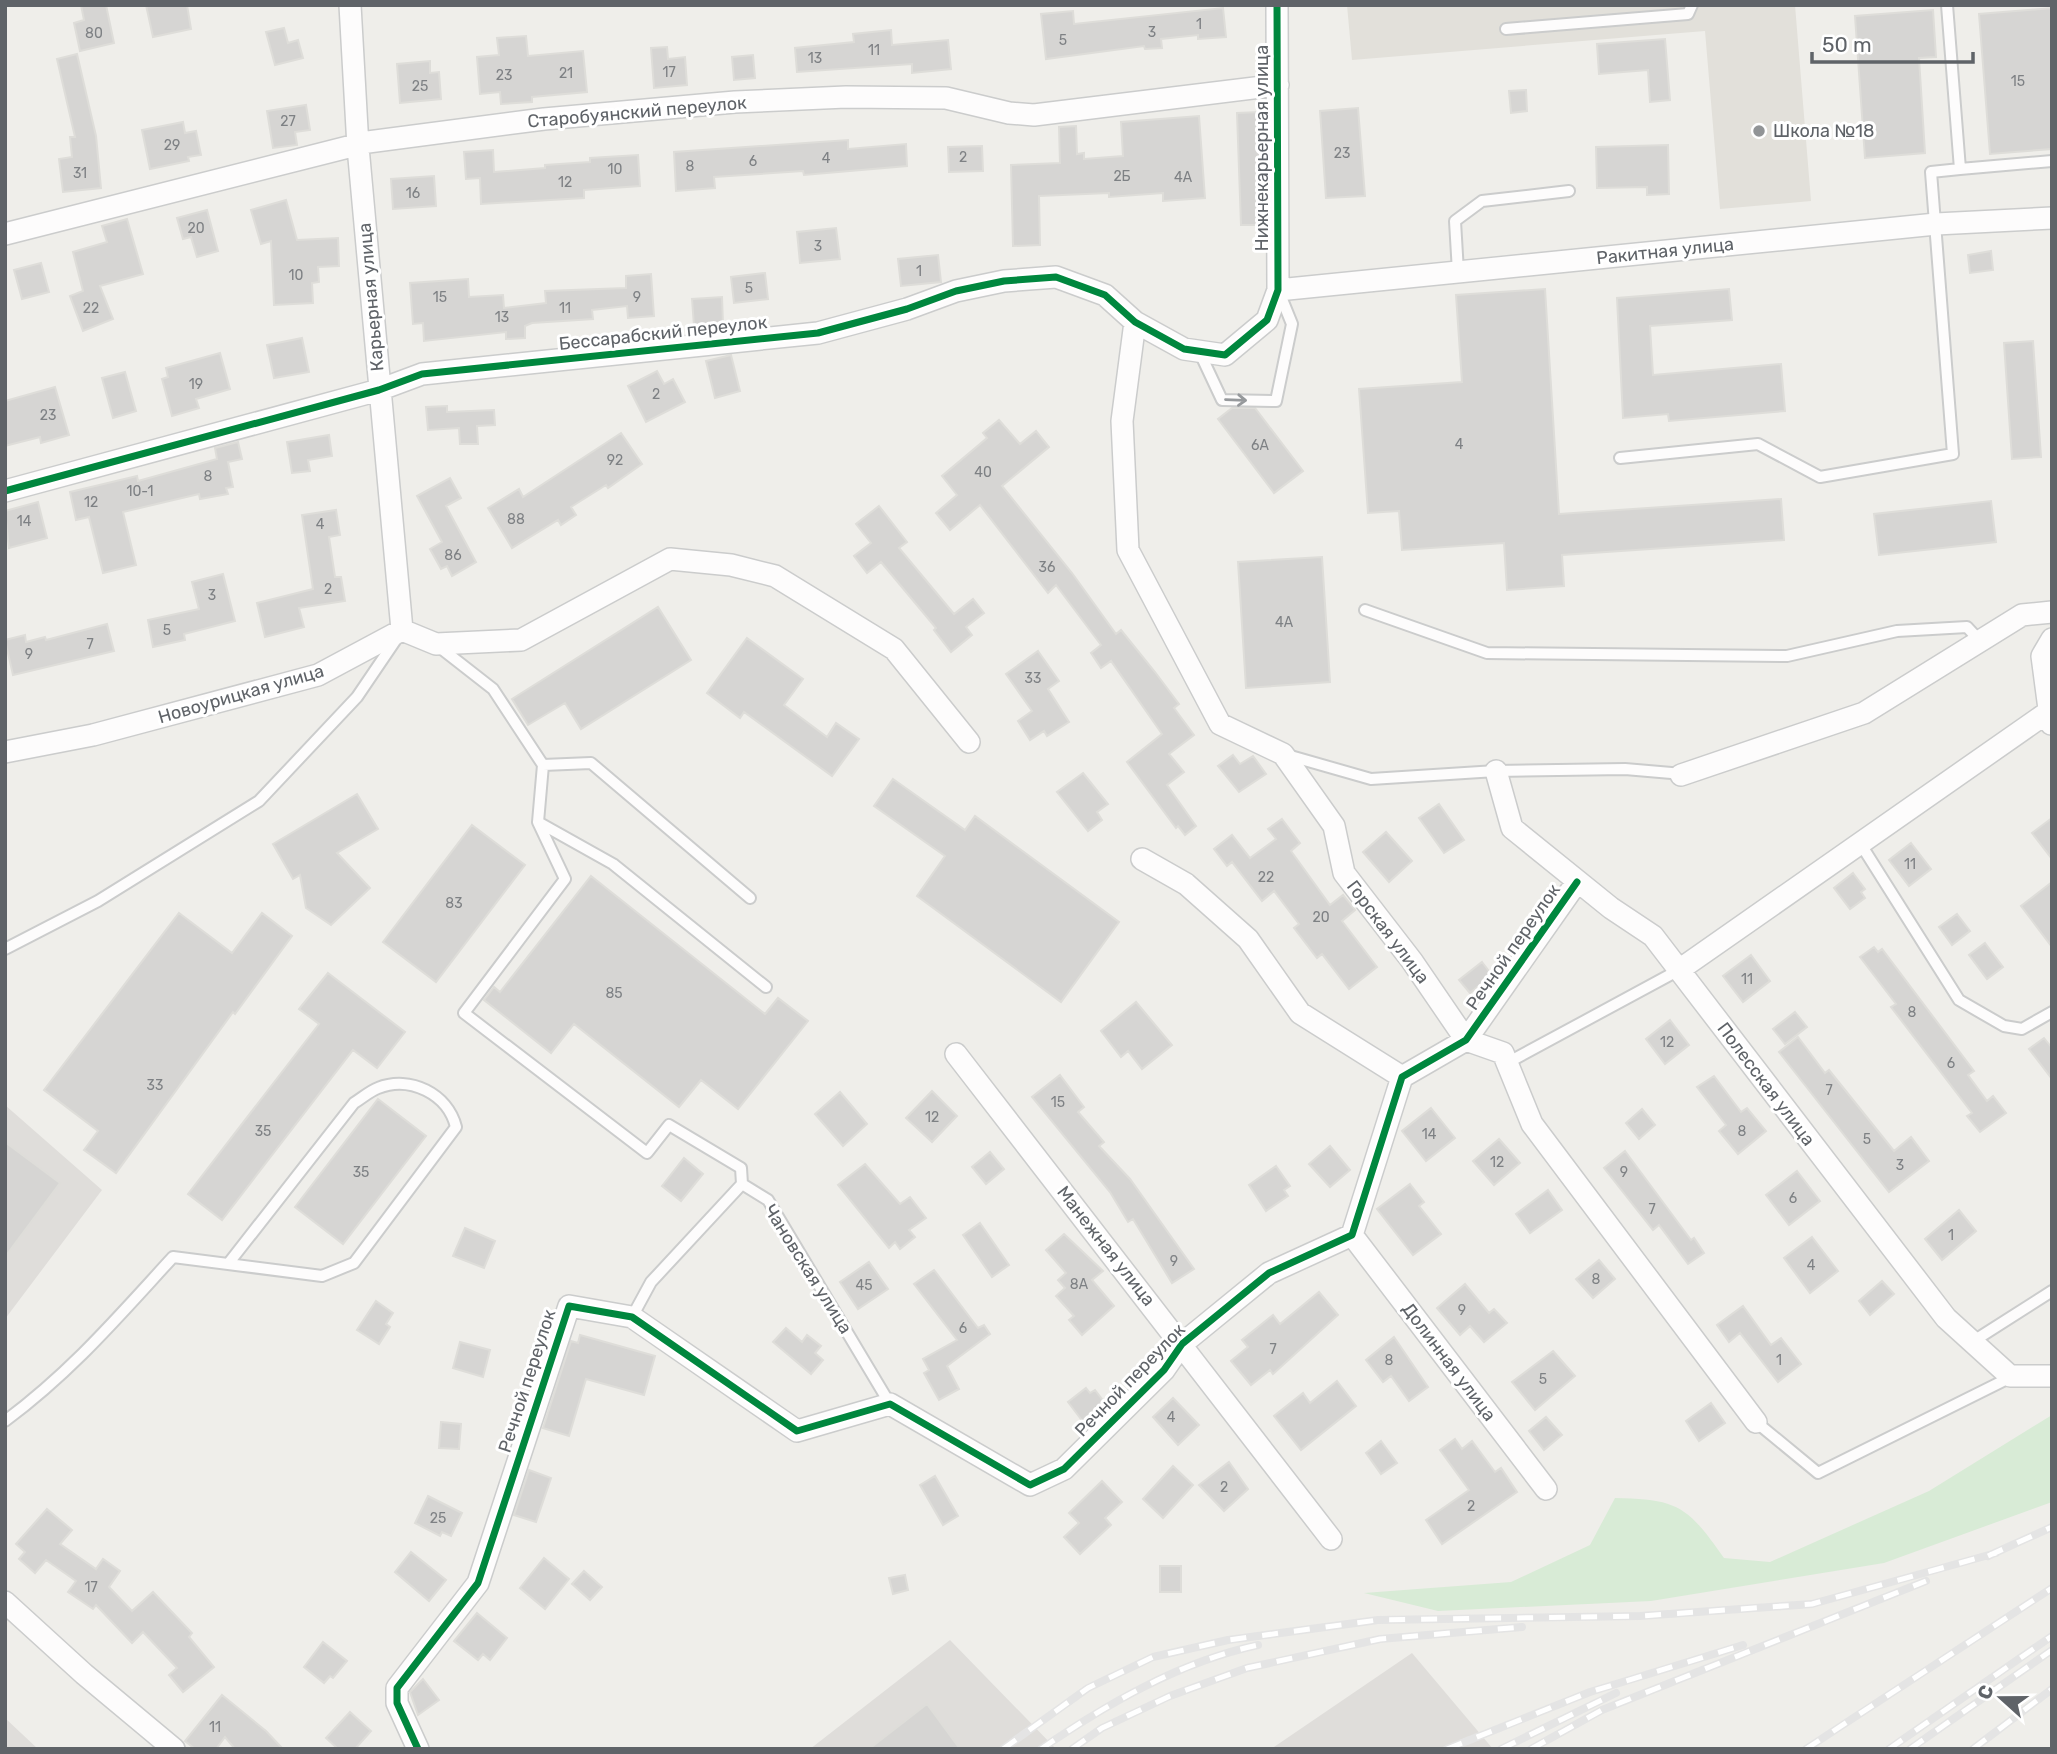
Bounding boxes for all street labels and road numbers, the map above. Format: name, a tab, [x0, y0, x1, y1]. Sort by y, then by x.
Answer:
street label: Нижнекарьерная улица	[1251, 45, 1273, 251]
street label: Старобуянский переулок	[526, 91, 748, 133]
street label: Карьерная улица	[354, 222, 388, 372]
street label: Ракитная улица	[1595, 233, 1735, 269]
street label: Бессарабский переулок	[558, 311, 769, 355]
street label: Новоурицкая улица	[156, 660, 326, 728]
street label: Горская улица	[1342, 876, 1434, 988]
street label: Речной переулок	[1461, 879, 1565, 1014]
street label: Полесская улица	[1712, 1018, 1820, 1150]
street label: Манежная улица	[1052, 1181, 1160, 1311]
street label: Чановская улица	[759, 1200, 857, 1338]
street label: Долинная улица	[1397, 1299, 1501, 1425]
street label: Речной переулок	[493, 1306, 561, 1455]
street label: Речной переулок	[1070, 1318, 1190, 1441]

